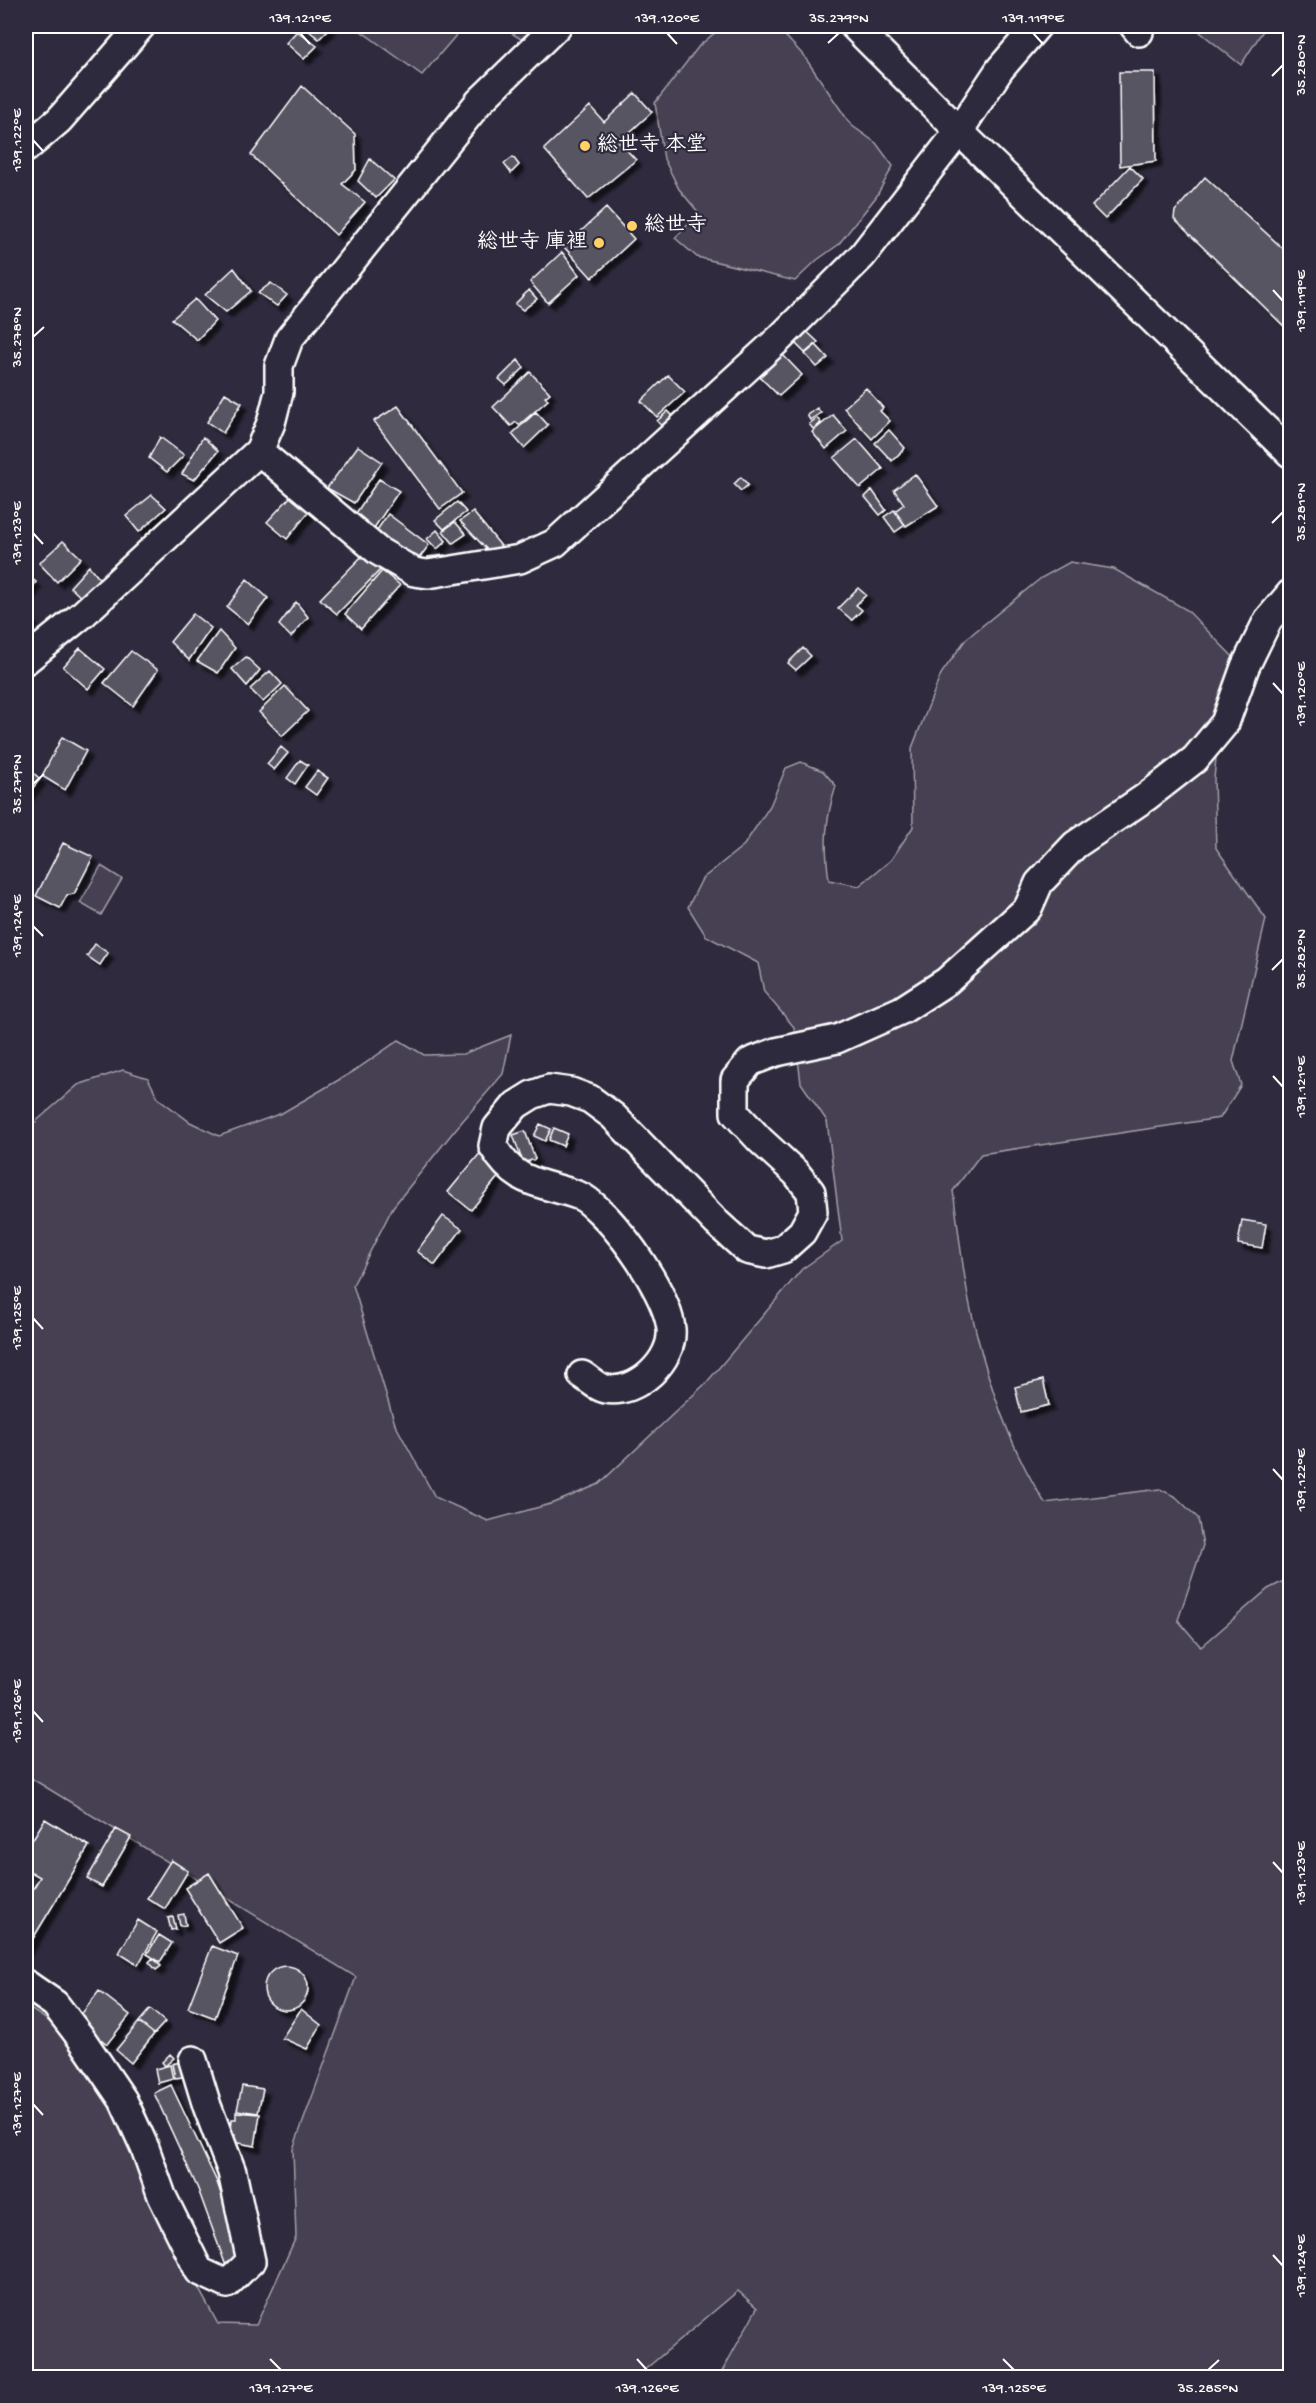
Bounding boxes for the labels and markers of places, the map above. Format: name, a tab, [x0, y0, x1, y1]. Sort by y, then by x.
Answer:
place label: 総世寺 本堂	[597, 132, 707, 159]
marker: 総世寺 本堂	[578, 139, 592, 153]
place label: 総世寺	[644, 212, 707, 239]
marker: 総世寺	[625, 219, 639, 233]
place label: 総世寺 庫裡	[477, 229, 587, 256]
marker: 総世寺 庫裡	[592, 236, 606, 250]

